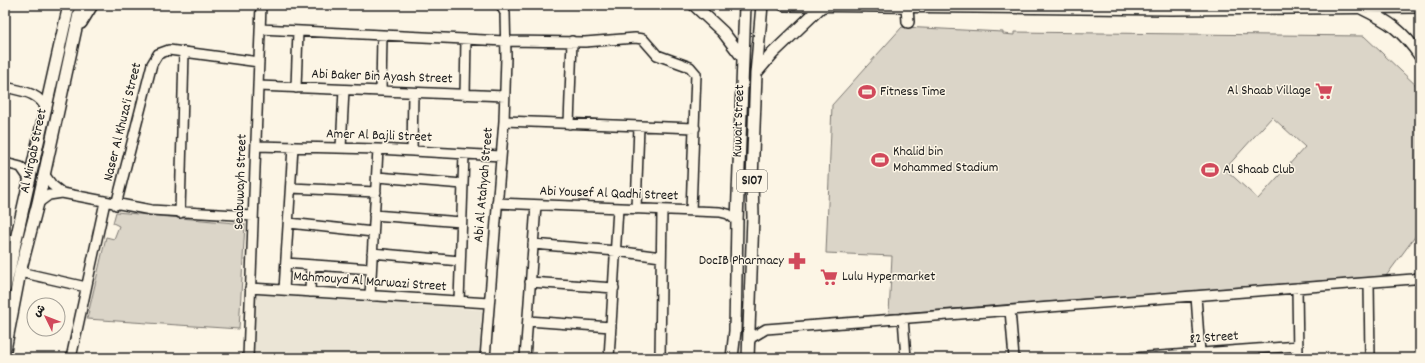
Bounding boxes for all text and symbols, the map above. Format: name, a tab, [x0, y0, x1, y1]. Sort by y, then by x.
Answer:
street label: Naser Al Khuza'i Street	[99, 61, 147, 183]
street label: Abi Baker Bin Ayash Street	[311, 65, 453, 89]
place label: Al Shaab Village	[1227, 81, 1311, 101]
supermarket icon: Al Shaab Village	[1314, 81, 1334, 101]
sports icon: Fitness Time	[857, 82, 877, 102]
place label: Fitness Time	[880, 82, 946, 102]
street label: Kuwait Street	[728, 84, 750, 158]
street label: Al Mirgab Street	[15, 107, 53, 195]
street label: Amer Al Bajli Street	[326, 124, 432, 148]
street label: Abi Al Atahyah Street	[469, 127, 499, 243]
street label: Seabuwayh Street	[229, 134, 253, 230]
place label: Khalid bin Mohammed Stadium	[893, 142, 998, 178]
sports icon: Khalid bin Mohammed Stadium	[870, 150, 890, 170]
sports icon: Al Shaab Club	[1200, 160, 1220, 180]
place label: Al Shaab Club	[1223, 160, 1295, 180]
road number: S107	[737, 170, 767, 192]
street label: Abi Yousef Al Qadhi Street	[539, 182, 679, 206]
place label: DocIB Pharmacy	[699, 251, 784, 271]
pharmacy icon: DocIB Pharmacy	[787, 251, 807, 271]
street label: Mahmouyd Al Marwazi Street	[293, 267, 447, 297]
supermarket icon: Lulu Hypermarket	[819, 267, 839, 287]
place label: Lulu Hypermarket	[842, 267, 935, 287]
north arrow	[26, 297, 66, 337]
text: ش	[30, 302, 50, 321]
street label: 82 Street	[1189, 326, 1239, 350]

